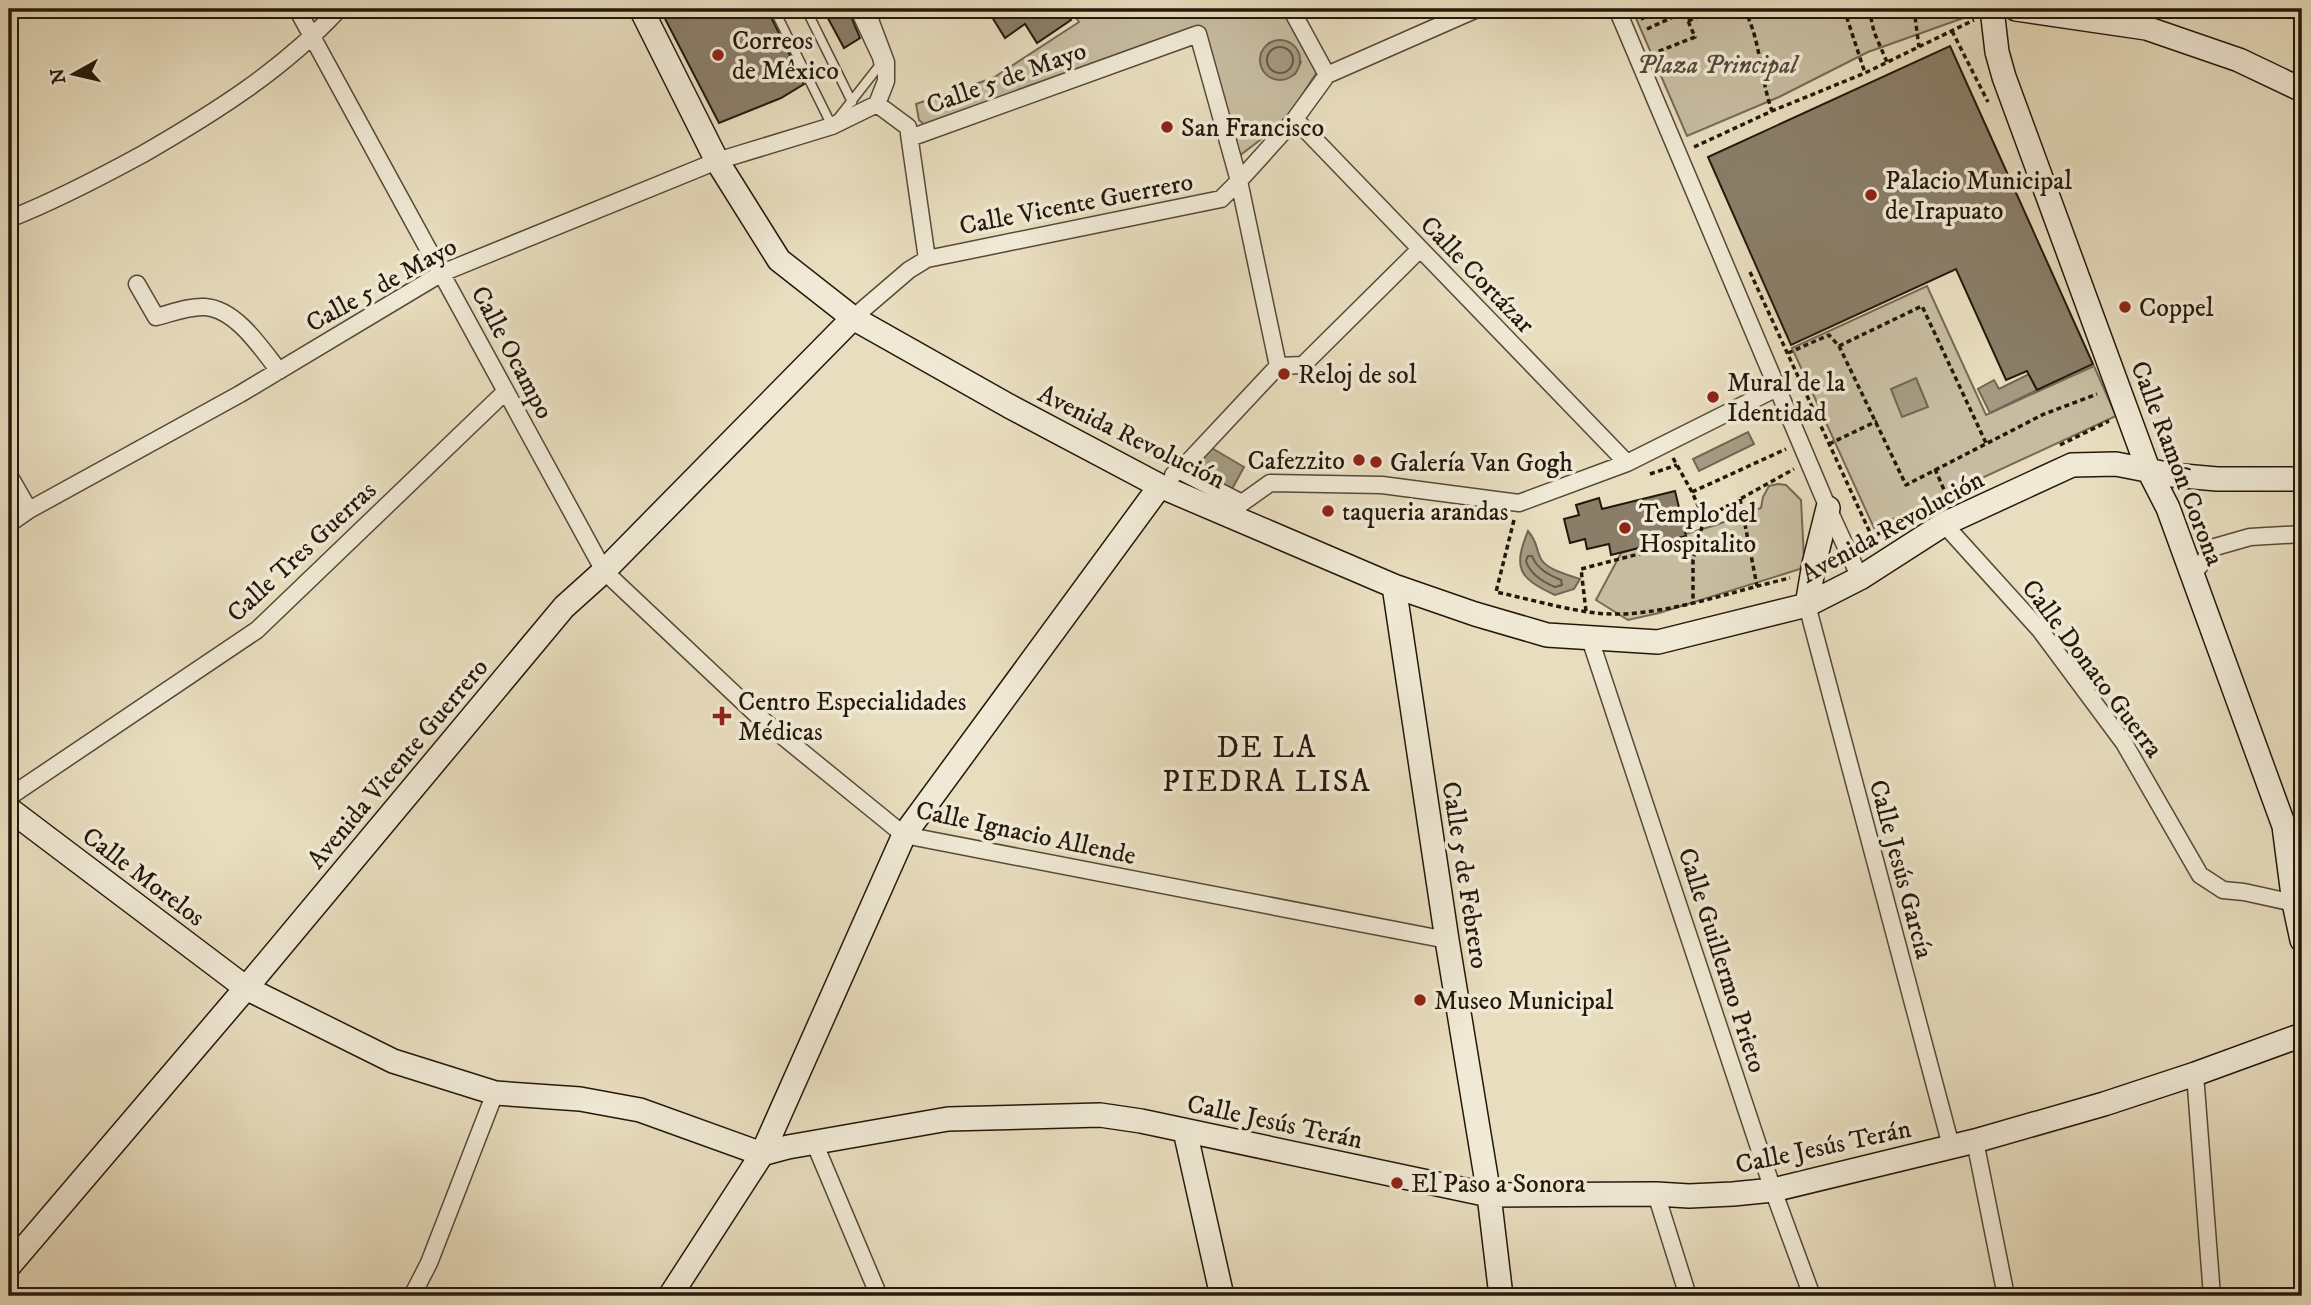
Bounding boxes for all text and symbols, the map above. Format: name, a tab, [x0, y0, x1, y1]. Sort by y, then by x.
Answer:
place label: Correos de Mêxico	[732, 25, 839, 88]
street label: Calle 5 de Mayo	[922, 34, 1091, 123]
north arrow	[38, 38, 108, 108]
marker: Correos de Mêxico	[710, 47, 726, 63]
park label: Plaza Principal	[1637, 49, 1800, 82]
text: N	[46, 66, 71, 85]
place label: San Francisco	[1181, 112, 1324, 145]
marker: San Francisco	[1159, 119, 1175, 135]
place label: Palacio Municipal de Irapuato	[1885, 165, 2072, 228]
street label: Calle Vicente Guerrero	[957, 166, 1196, 243]
marker: Palacio Municipal de Irapuato	[1863, 187, 1879, 203]
street label: Calle Cortázar	[1413, 209, 1541, 341]
street label: Calle 5 de Mayo	[300, 230, 463, 340]
street label: Calle Ocampo	[463, 280, 561, 425]
place label: Coppel	[2139, 292, 2214, 325]
marker: Coppel	[2117, 299, 2133, 315]
street label: Calle Ramón Corona	[2122, 357, 2231, 571]
place label: Reloj de sol	[1298, 359, 1417, 392]
marker: Reloj de sol	[1276, 366, 1292, 382]
place label: Mural de la Identidad	[1727, 367, 1845, 430]
street label: Avenida Revolución	[1032, 378, 1231, 497]
marker: Mural de la Identidad	[1705, 389, 1721, 405]
place label: Cafezzito	[1248, 445, 1345, 478]
place label: Galería Van Gogh	[1390, 447, 1573, 480]
marker: Cafezzito	[1351, 452, 1367, 468]
marker: Galería Van Gogh	[1368, 454, 1384, 470]
street label: Avenida Revolución	[1795, 463, 1990, 591]
street label: Calle Tres Guerras	[220, 474, 384, 630]
place label: taqueria arandas	[1342, 496, 1509, 529]
place label: Templo del Hospitalito	[1639, 498, 1757, 561]
marker: taqueria arandas	[1320, 503, 1336, 519]
marker: Templo del Hospitalito	[1617, 520, 1633, 536]
street label: Calle Donato Guerra	[2014, 573, 2170, 765]
street label: Avenida Vicente Guerrero	[300, 652, 496, 876]
place label: Centro Especialidades Médicas	[738, 686, 967, 749]
marker: Centro Especialidades Médicas	[712, 706, 732, 726]
district label: DE LA PIEDRA LISA	[1162, 730, 1372, 801]
street label: Calle Jesús García	[1861, 776, 1940, 963]
street label: Calle 5 de Febrero	[1433, 779, 1496, 971]
street label: Calle Ignacio Allende	[912, 794, 1139, 873]
street label: Calle Morelos	[75, 820, 211, 934]
street label: Calle Guillermo Prieto	[1670, 844, 1773, 1077]
place label: Museo Municipal	[1434, 985, 1614, 1018]
marker: Museo Municipal	[1412, 992, 1428, 1008]
street label: Calle Jesús Terán	[1184, 1088, 1366, 1157]
street label: Calle Jesús Terán	[1733, 1113, 1914, 1182]
place label: El Paso a Sonora	[1411, 1168, 1586, 1201]
marker: El Paso a Sonora	[1389, 1175, 1405, 1191]

